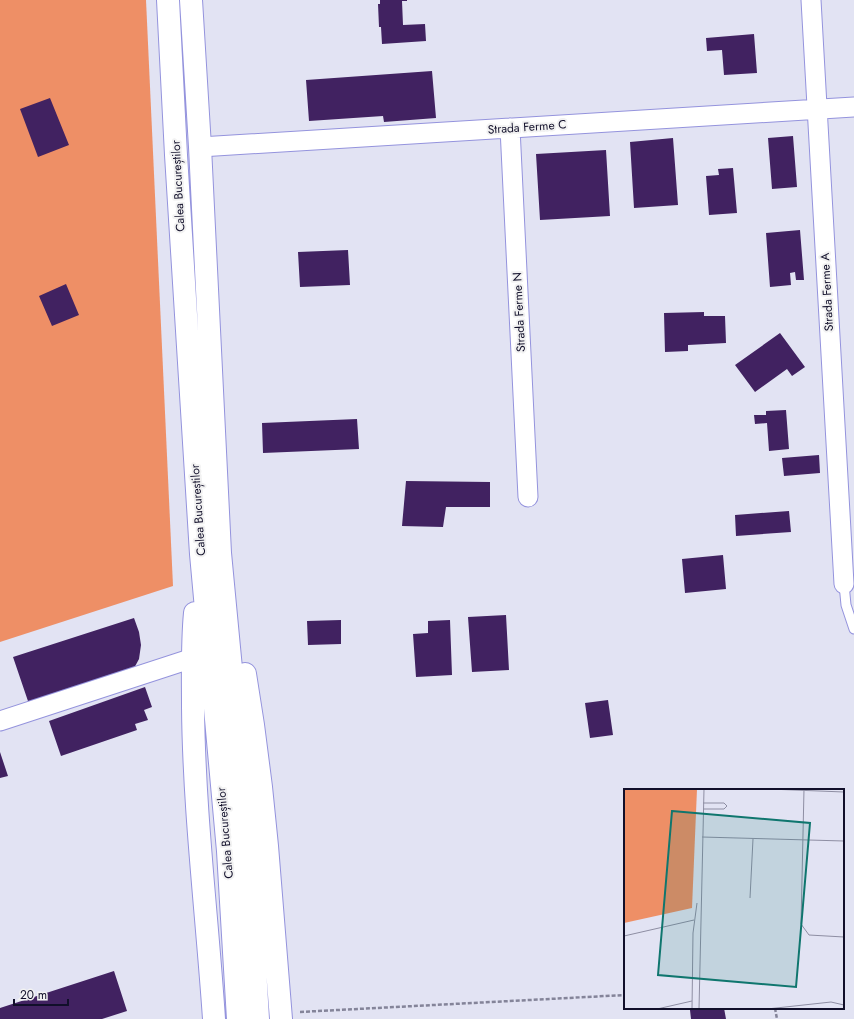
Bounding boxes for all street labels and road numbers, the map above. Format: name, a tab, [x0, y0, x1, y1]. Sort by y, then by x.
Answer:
street label: Strada Ferme C	[487, 115, 567, 139]
street label: Calea Bucureștilor	[167, 139, 189, 232]
street label: Strada Ferme A	[816, 252, 838, 332]
street label: Strada Ferme N	[508, 272, 530, 352]
street label: Calea Bucureștilor	[186, 463, 210, 556]
street label: Calea Bucureștilor	[212, 786, 238, 879]

